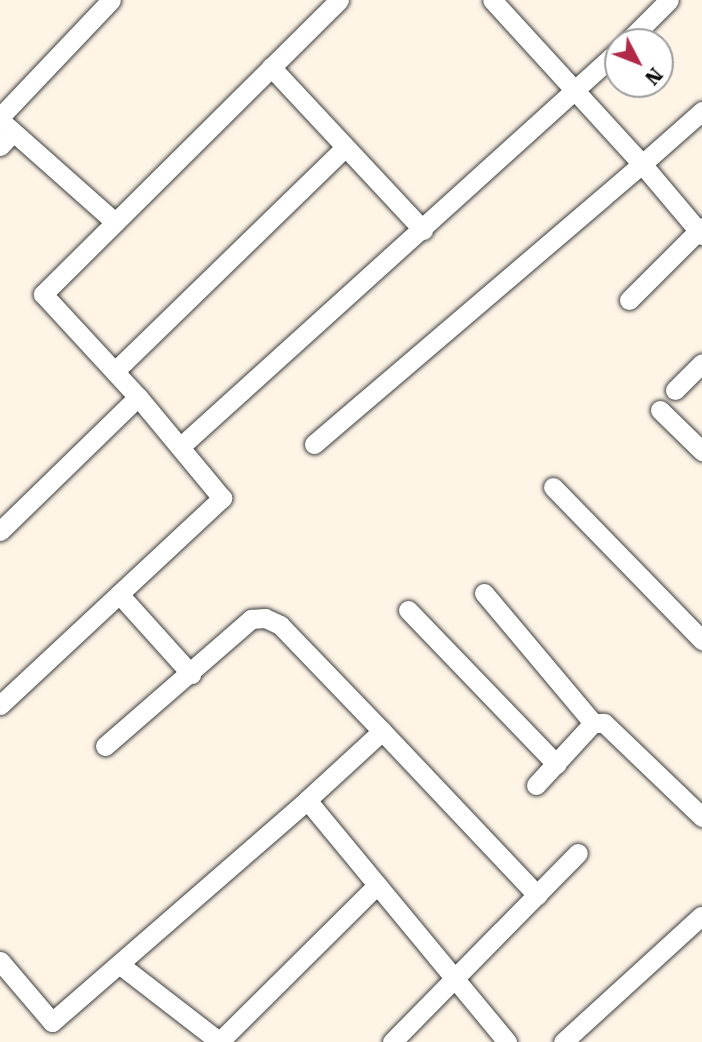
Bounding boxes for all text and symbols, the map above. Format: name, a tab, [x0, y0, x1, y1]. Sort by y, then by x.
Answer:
north arrow	[604, 28, 674, 98]
text: N	[640, 63, 667, 89]

